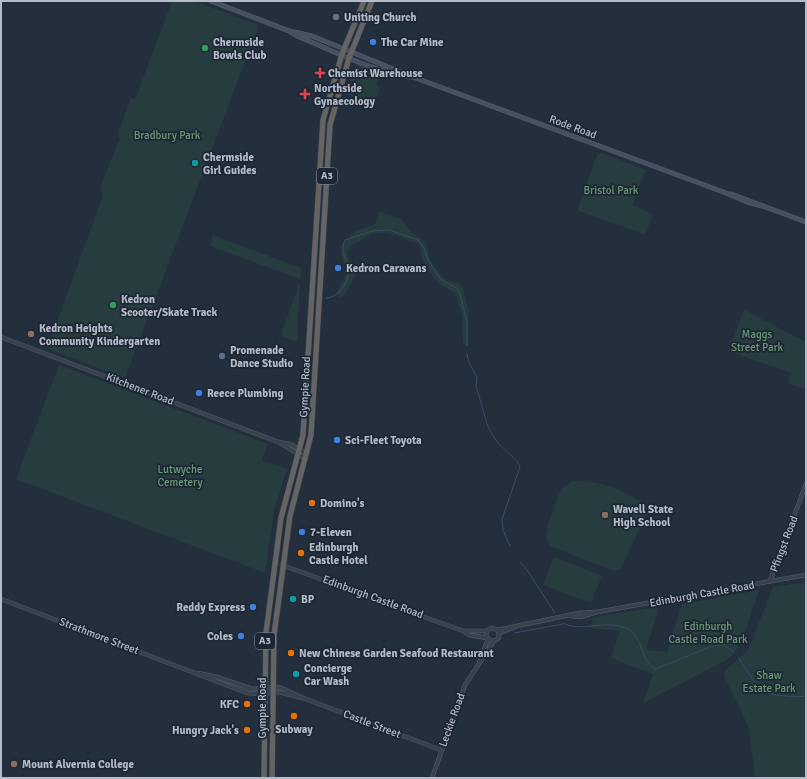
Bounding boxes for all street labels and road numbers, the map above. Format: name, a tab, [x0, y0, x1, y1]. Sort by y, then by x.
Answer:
street label: Rode Road	[548, 112, 599, 142]
road number: A3	[317, 168, 337, 184]
street label: Gympie Road	[297, 356, 313, 418]
street label: Kitchener Road	[104, 370, 176, 408]
street label: Pfingst Road	[767, 514, 801, 574]
street label: Edinburgh Castle Road	[321, 573, 425, 621]
street label: Edinburgh Castle Road	[649, 578, 756, 610]
street label: Strathmore Street	[57, 615, 141, 657]
road number: A3	[255, 633, 275, 649]
street label: Gympie Road	[256, 677, 269, 739]
street label: Leckie Road	[436, 691, 468, 749]
street label: Castle Street	[341, 707, 403, 741]

